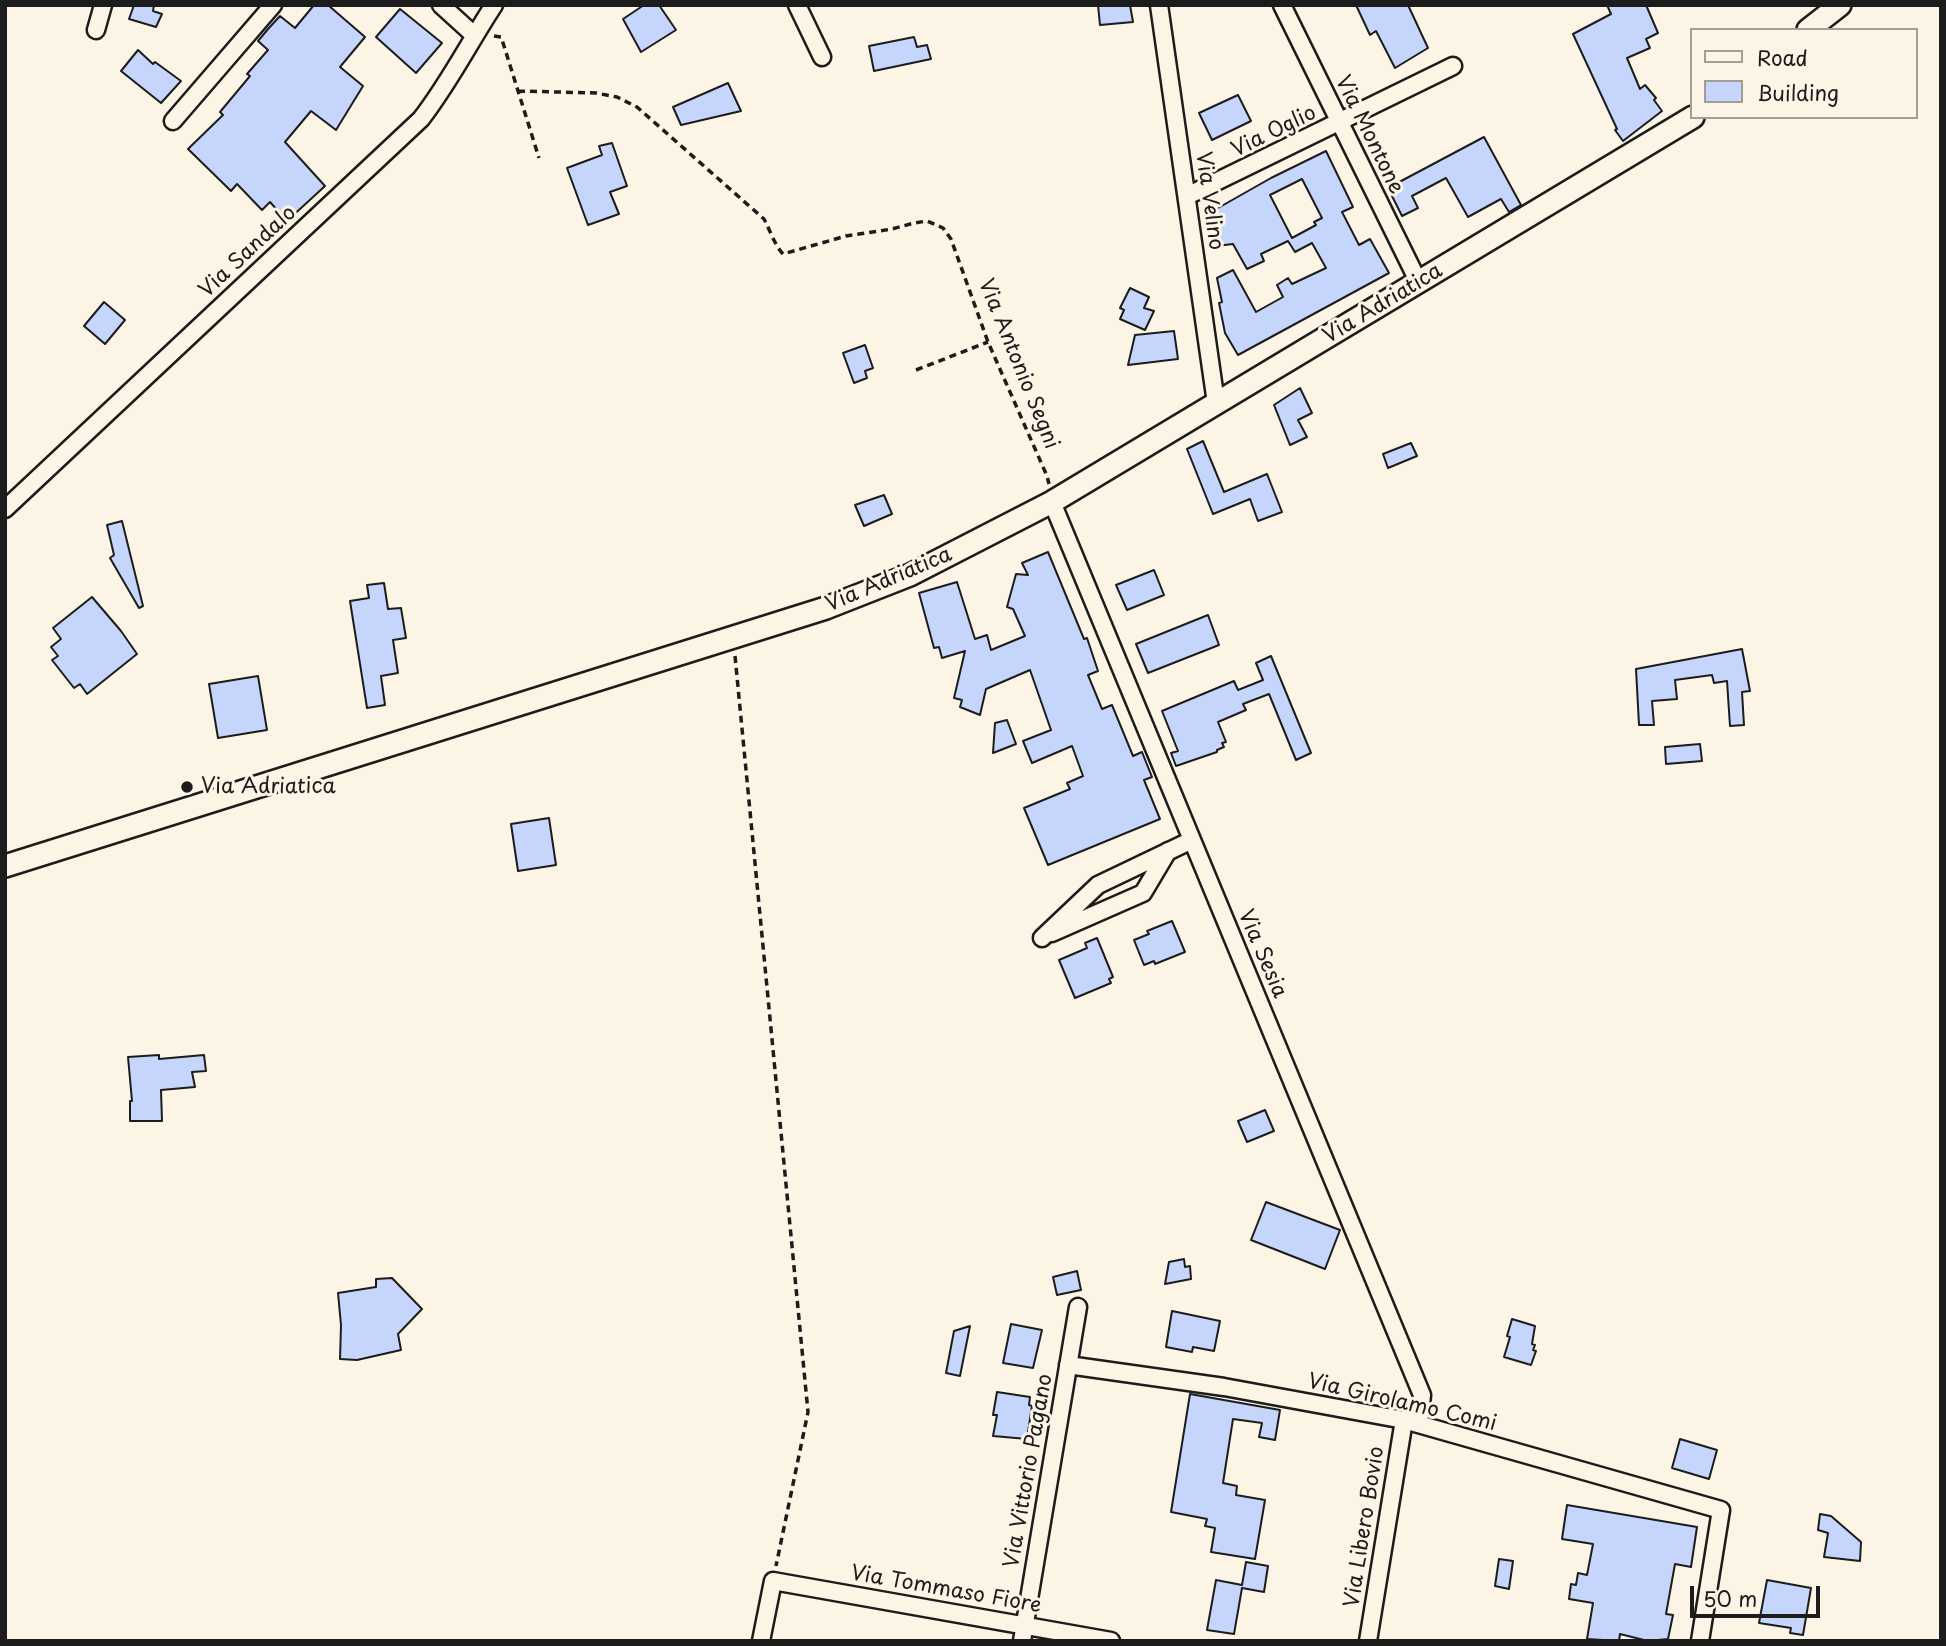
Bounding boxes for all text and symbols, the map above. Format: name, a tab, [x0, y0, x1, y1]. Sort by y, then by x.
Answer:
legend	[1690, 28, 1918, 119]
text: Road	[1757, 41, 1808, 73]
street label: Via Montone	[1329, 72, 1409, 198]
text: Building	[1757, 76, 1839, 108]
street label: Via Oglio	[1228, 101, 1320, 163]
street label: Via Velino	[1190, 150, 1228, 252]
street label: Via Sandalo	[194, 201, 302, 303]
street label: Via Adriatica	[1319, 259, 1447, 349]
street label: Via Antonio Segni	[972, 275, 1064, 453]
street label: Via Adriatica	[822, 542, 956, 618]
place label: Via Adriatica	[201, 774, 336, 800]
marker: Via Adriatica	[179, 779, 195, 795]
street label: Via Sesia	[1232, 906, 1292, 1002]
street label: Via Girolamo Comi	[1305, 1369, 1499, 1437]
street label: Via Vittorio Pagano	[1000, 1372, 1058, 1570]
street label: Via Libero Bovio	[1340, 1445, 1390, 1609]
street label: Via Tommaso Fiore	[849, 1561, 1043, 1619]
scale bar	[1694, 1572, 1824, 1616]
text: 50 m	[1703, 1582, 1757, 1614]

